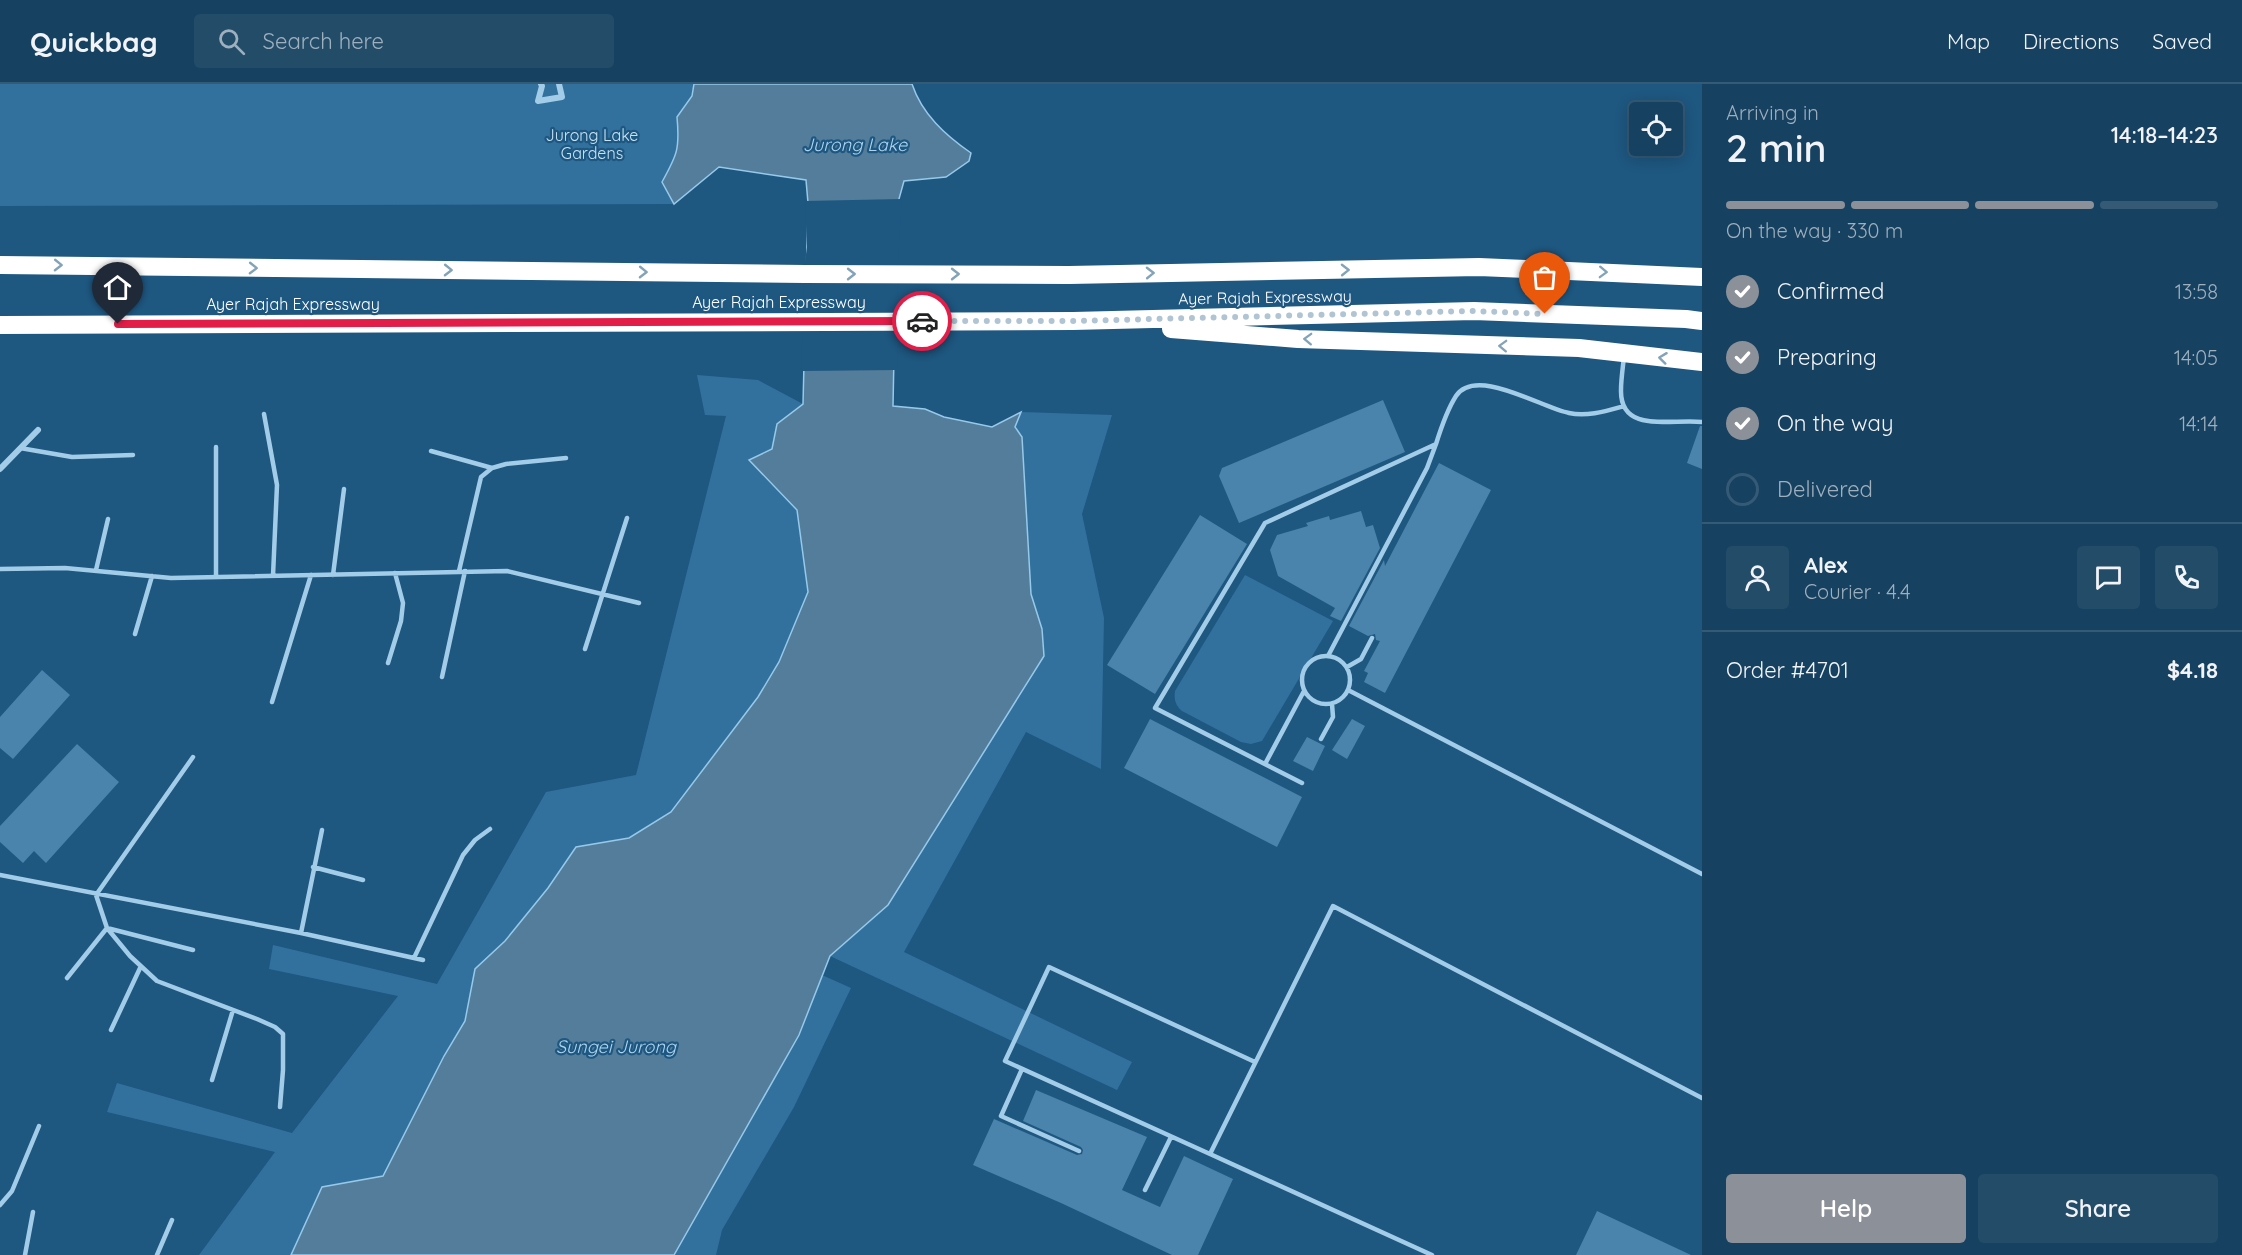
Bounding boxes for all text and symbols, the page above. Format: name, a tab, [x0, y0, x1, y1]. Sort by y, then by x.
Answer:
search box	[194, 14, 614, 68]
text: Quickbag	[30, 24, 158, 59]
icon: search	[215, 25, 248, 58]
text: Search here	[263, 27, 384, 55]
text: Map	[1947, 28, 1990, 54]
text: Directions	[2023, 28, 2119, 54]
text: Saved	[2152, 28, 2212, 54]
text: Arriving in	[1726, 100, 1819, 125]
map controls	[1629, 102, 1683, 156]
button: locate	[1629, 102, 1683, 156]
text: 14:18–14:23	[2111, 121, 2218, 149]
text: 2 min	[1726, 123, 1827, 172]
park label: Jurong Lake Gardens	[546, 125, 638, 163]
water label: Jurong Lake	[803, 133, 908, 156]
text: On the way · 330 m	[1726, 218, 1903, 243]
pin	[1519, 252, 1570, 314]
one-way arrow	[54, 259, 63, 272]
icon: bag	[1528, 261, 1561, 294]
pin	[92, 262, 143, 324]
one-way arrow	[249, 262, 258, 274]
one-way arrow	[1340, 263, 1349, 276]
one-way arrow	[444, 264, 453, 276]
one-way arrow	[1598, 265, 1607, 278]
one-way arrow	[639, 266, 648, 278]
one-way arrow	[1145, 267, 1154, 279]
one-way arrow	[846, 268, 855, 280]
one-way arrow	[950, 268, 959, 280]
icon: home	[101, 271, 134, 304]
icon: check	[1726, 275, 1759, 308]
text: Confirmed	[1777, 277, 1884, 305]
text: 13:58	[2175, 279, 2218, 304]
street label: Ayer Rajah Expressway	[1178, 285, 1352, 309]
courier	[892, 291, 952, 351]
street label: Ayer Rajah Expressway	[692, 292, 866, 312]
street label: Ayer Rajah Expressway	[206, 294, 380, 314]
icon: car	[906, 305, 939, 338]
one-way arrow	[1304, 333, 1313, 346]
one-way arrow	[1499, 340, 1508, 352]
icon: check	[1726, 341, 1759, 374]
text: Preparing	[1777, 343, 1877, 371]
text: 14:05	[2174, 345, 2218, 370]
one-way arrow	[1659, 352, 1668, 365]
icon: check	[1726, 407, 1759, 440]
text: On the way	[1777, 409, 1893, 437]
text: 14:14	[2179, 411, 2218, 436]
text: Delivered	[1777, 475, 1873, 503]
button: person	[1726, 546, 1789, 609]
button: chat	[2077, 546, 2140, 609]
button: phone	[2155, 546, 2218, 609]
text: Alex	[1804, 551, 1847, 579]
text: Courier · 4.4	[1804, 579, 1910, 604]
text: Order #4701	[1726, 656, 1849, 684]
text: $4.18	[2167, 656, 2218, 684]
water label: Sungei Jurong	[556, 1035, 678, 1058]
button: Help	[1726, 1174, 1966, 1243]
button: Share	[1978, 1174, 2218, 1243]

